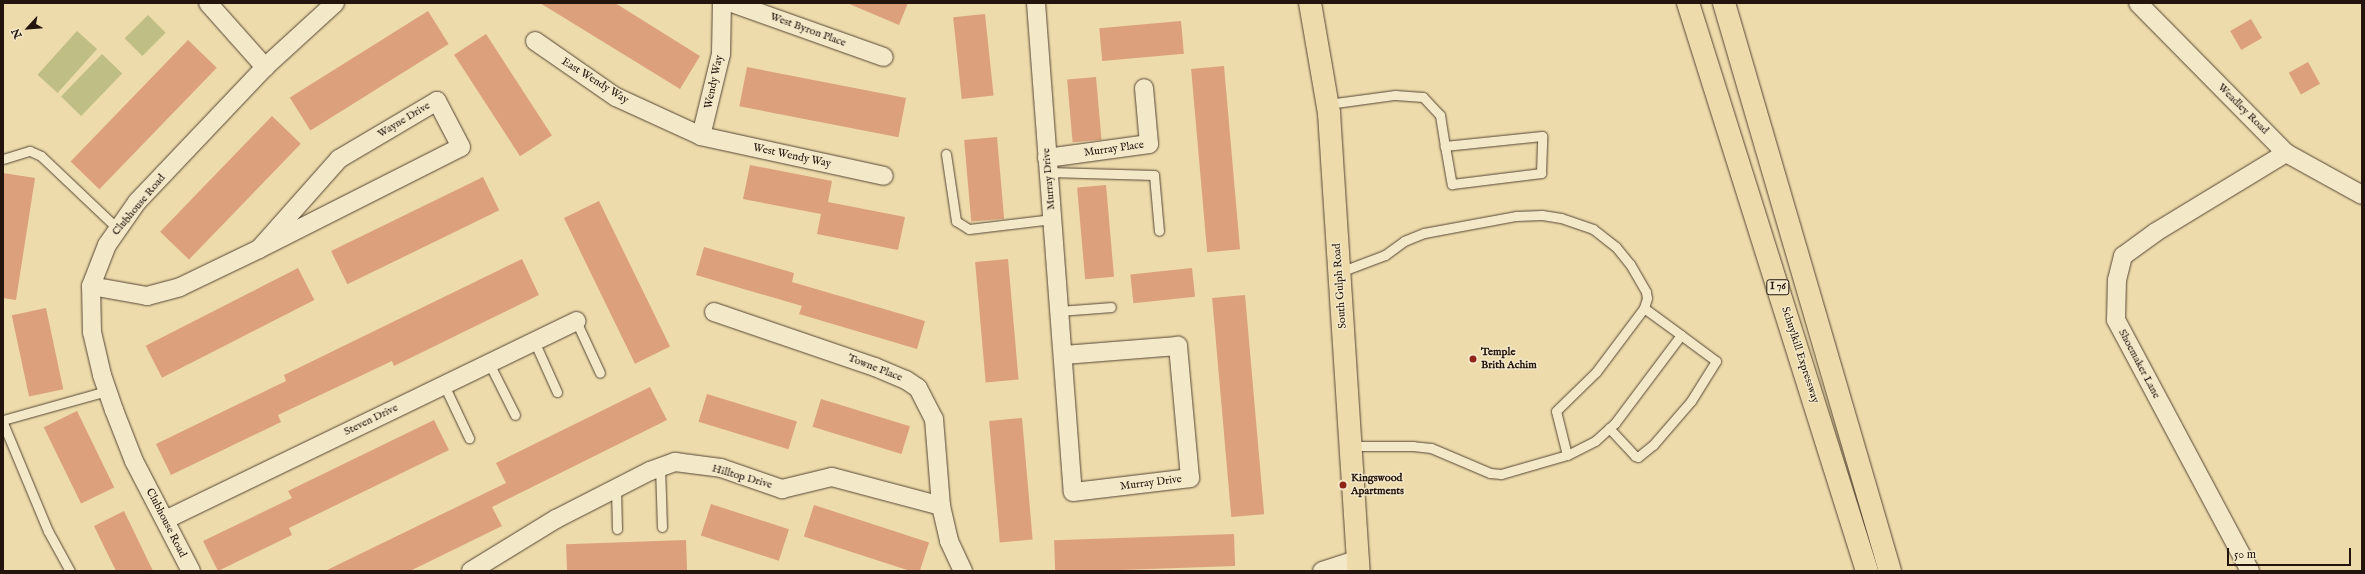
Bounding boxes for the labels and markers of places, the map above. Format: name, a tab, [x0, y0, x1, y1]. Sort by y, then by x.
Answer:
place label: Temple Brith Achim	[1481, 346, 1537, 372]
marker: Temple Brith Achim	[1468, 354, 1478, 364]
place label: Kingswood Apartments	[1351, 472, 1404, 498]
marker: Kingswood Apartments	[1338, 480, 1348, 490]

